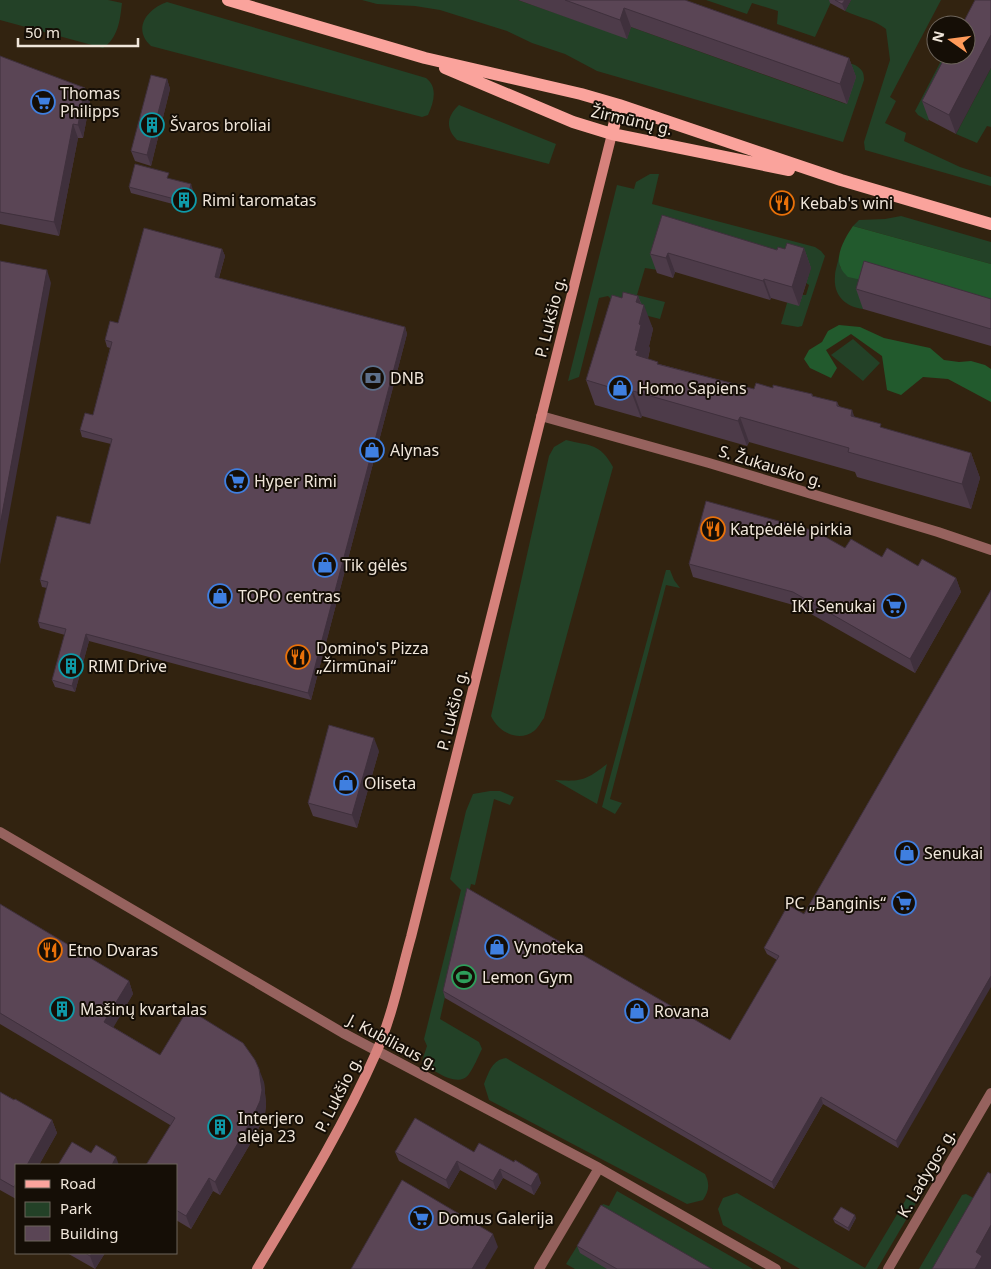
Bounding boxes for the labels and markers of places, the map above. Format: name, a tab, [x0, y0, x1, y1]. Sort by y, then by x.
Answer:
place label: Thomas Philipps	[60, 82, 120, 122]
supermarket icon: Thomas Philipps	[30, 89, 56, 115]
building icon: Švaros broliai	[139, 112, 165, 138]
place label: Švaros broliai	[170, 114, 271, 136]
building icon: Rimi taromatas	[171, 187, 197, 213]
place label: Rimi taromatas	[202, 189, 316, 211]
restaurant icon: Kebab's wini	[769, 190, 795, 216]
place label: Kebab's wini	[800, 192, 893, 214]
bank icon: DNB	[360, 365, 386, 391]
place label: DNB	[390, 367, 424, 389]
shop icon: Homo Sapiens	[607, 375, 633, 401]
place label: Homo Sapiens	[638, 377, 747, 399]
shop icon: Alynas	[359, 437, 385, 463]
place label: Alynas	[390, 439, 439, 461]
supermarket icon: Hyper Rimi	[224, 468, 250, 494]
place label: Hyper Rimi	[254, 470, 337, 492]
restaurant icon: Katpėdėlė pirkia	[700, 516, 726, 542]
place label: Katpėdėlė pirkia	[730, 518, 852, 540]
shop icon: Tik gėlės	[312, 552, 338, 578]
place label: Tik gėlės	[342, 554, 407, 576]
shop icon: TOPO centras	[207, 583, 233, 609]
place label: TOPO centras	[238, 585, 341, 607]
supermarket icon: IKI Senukai	[881, 593, 907, 619]
place label: IKI Senukai	[792, 595, 876, 617]
place label: Domino's Pizza „Žirmūnai“	[316, 637, 429, 677]
restaurant icon: Domino's Pizza „Žirmūnai“	[285, 644, 311, 670]
building icon: RIMI Drive	[58, 653, 84, 679]
place label: RIMI Drive	[88, 655, 167, 677]
shop icon: Oliseta	[333, 770, 359, 796]
place label: Oliseta	[364, 772, 416, 794]
shop icon: Senukai	[894, 840, 920, 866]
place label: Senukai	[924, 842, 983, 864]
supermarket icon: PC „Banginis“	[891, 890, 917, 916]
place label: PC „Banginis“	[785, 892, 886, 914]
shop icon: Vynoteka	[484, 934, 510, 960]
place label: Vynoteka	[514, 936, 584, 958]
restaurant icon: Etno Dvaras	[37, 937, 63, 963]
place label: Etno Dvaras	[68, 939, 158, 961]
sports icon: Lemon Gym	[451, 964, 477, 990]
place label: Lemon Gym	[482, 966, 573, 988]
building icon: Mašinų kvartalas	[49, 996, 75, 1022]
place label: Mašinų kvartalas	[80, 998, 207, 1020]
shop icon: Rovana	[624, 998, 650, 1024]
place label: Rovana	[654, 1000, 709, 1022]
place label: Interjero alėja 23	[238, 1107, 304, 1147]
building icon: Interjero alėja 23	[207, 1114, 233, 1140]
supermarket icon: Domus Galerija	[408, 1205, 434, 1231]
place label: Domus Galerija	[438, 1207, 554, 1229]

